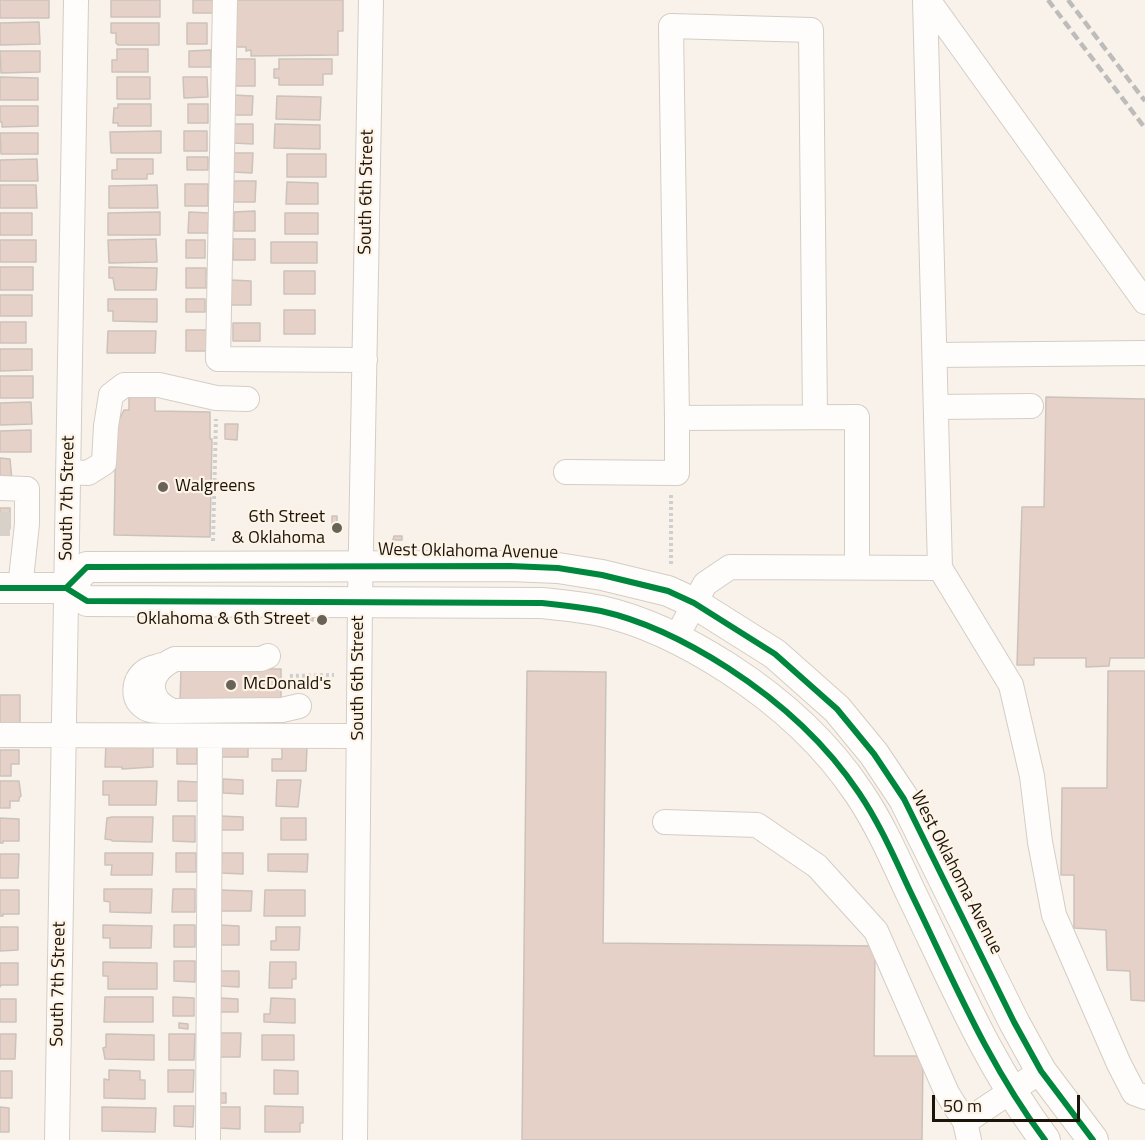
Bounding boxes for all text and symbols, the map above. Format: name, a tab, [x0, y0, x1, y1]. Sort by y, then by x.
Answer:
street label: South 6th Street	[355, 129, 379, 255]
street label: South 7th Street	[56, 435, 80, 561]
place label: Walgreens	[175, 476, 255, 498]
marker: Walgreens	[156, 480, 170, 494]
place label: 6th Street & Oklahoma	[232, 507, 325, 550]
marker: 6th Street & Oklahoma	[330, 521, 344, 535]
street label: West Oklahoma Avenue	[378, 540, 558, 564]
place label: Oklahoma & 6th Street	[136, 609, 310, 631]
marker: Oklahoma & 6th Street	[315, 613, 329, 627]
street label: South 6th Street	[348, 615, 370, 741]
place label: McDonald's	[243, 674, 331, 696]
marker: McDonald's	[224, 678, 238, 692]
street label: West Oklahoma Avenue	[905, 788, 1007, 958]
street label: South 7th Street	[47, 921, 71, 1047]
scale bar	[935, 1083, 1084, 1121]
text: 50 m	[943, 1092, 982, 1119]

